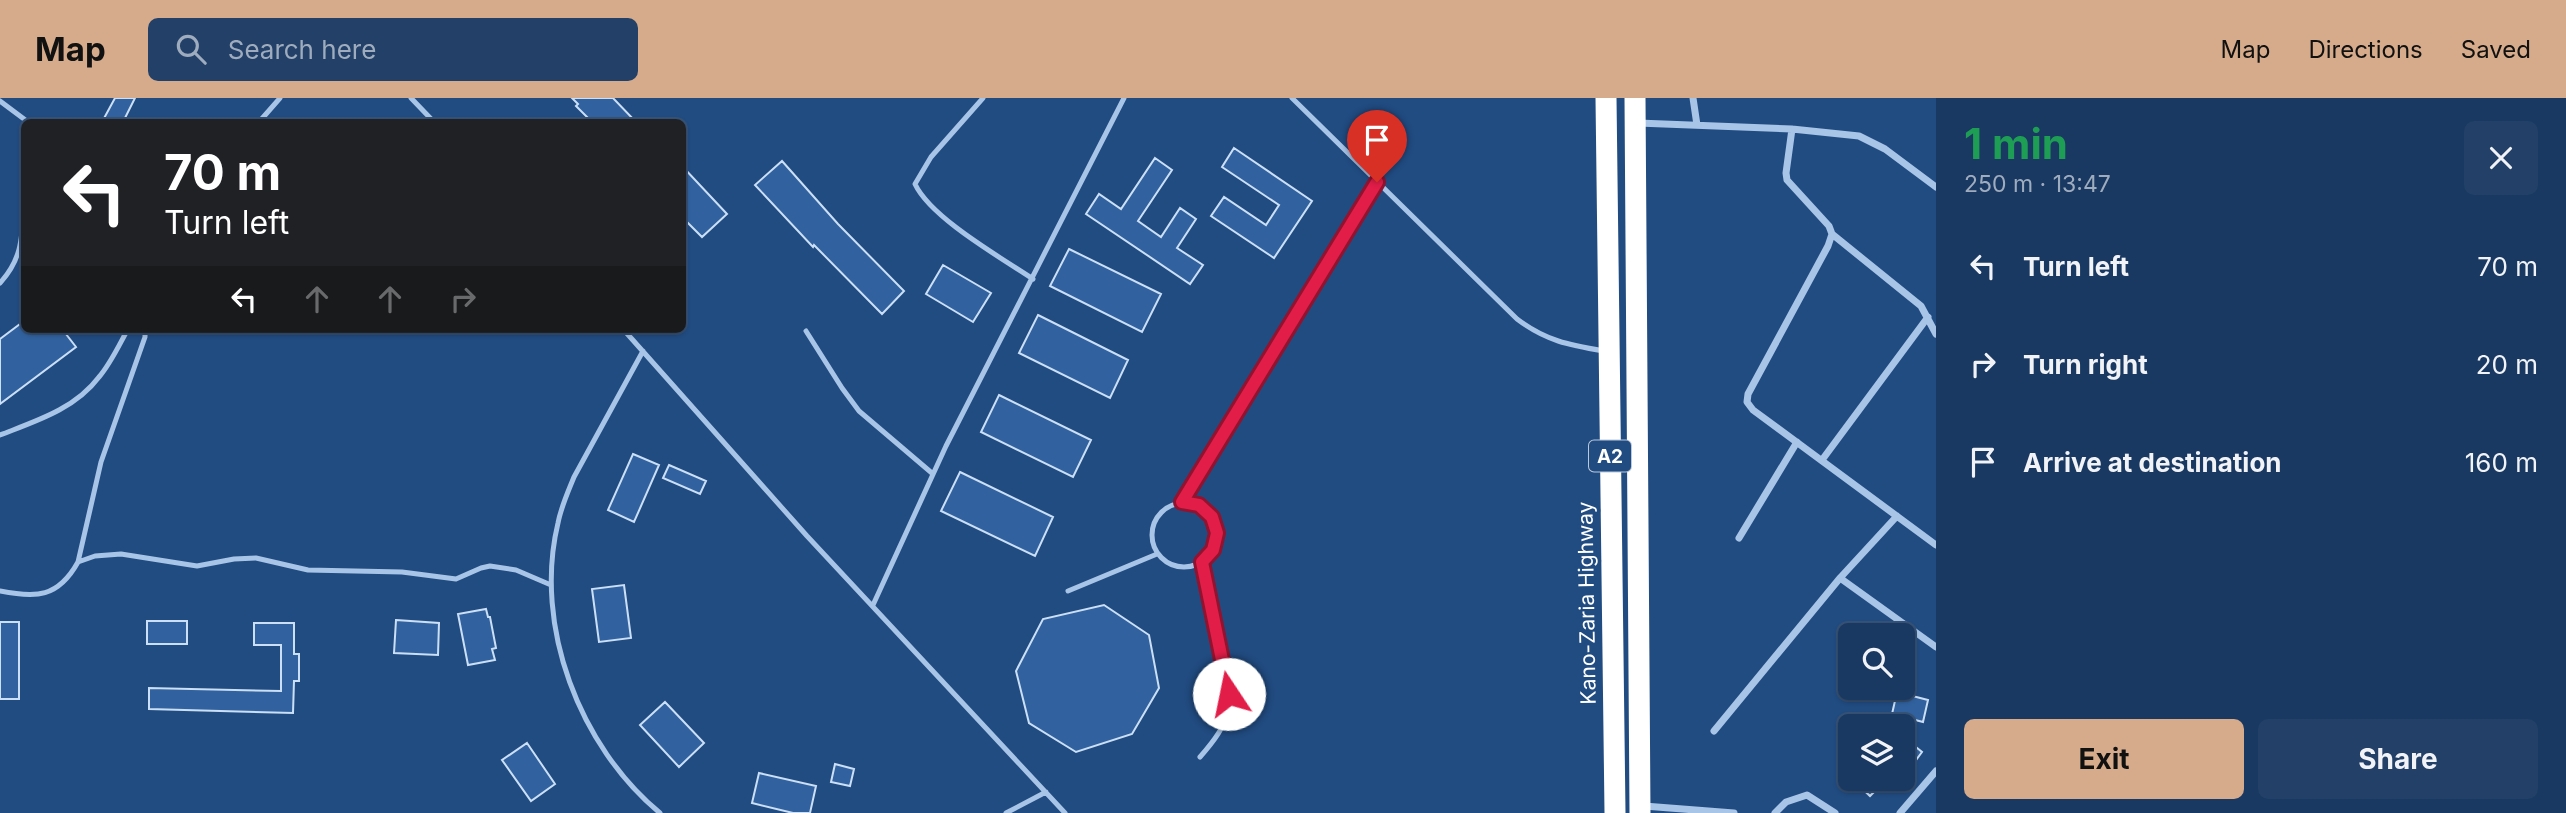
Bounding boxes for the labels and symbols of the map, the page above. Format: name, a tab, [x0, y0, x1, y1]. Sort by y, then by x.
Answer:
pin	[1347, 110, 1407, 182]
road number: A2	[1589, 440, 1631, 472]
street label: Kano-Zaria Highway	[1572, 501, 1601, 705]
position arrow	[1192, 657, 1266, 731]

